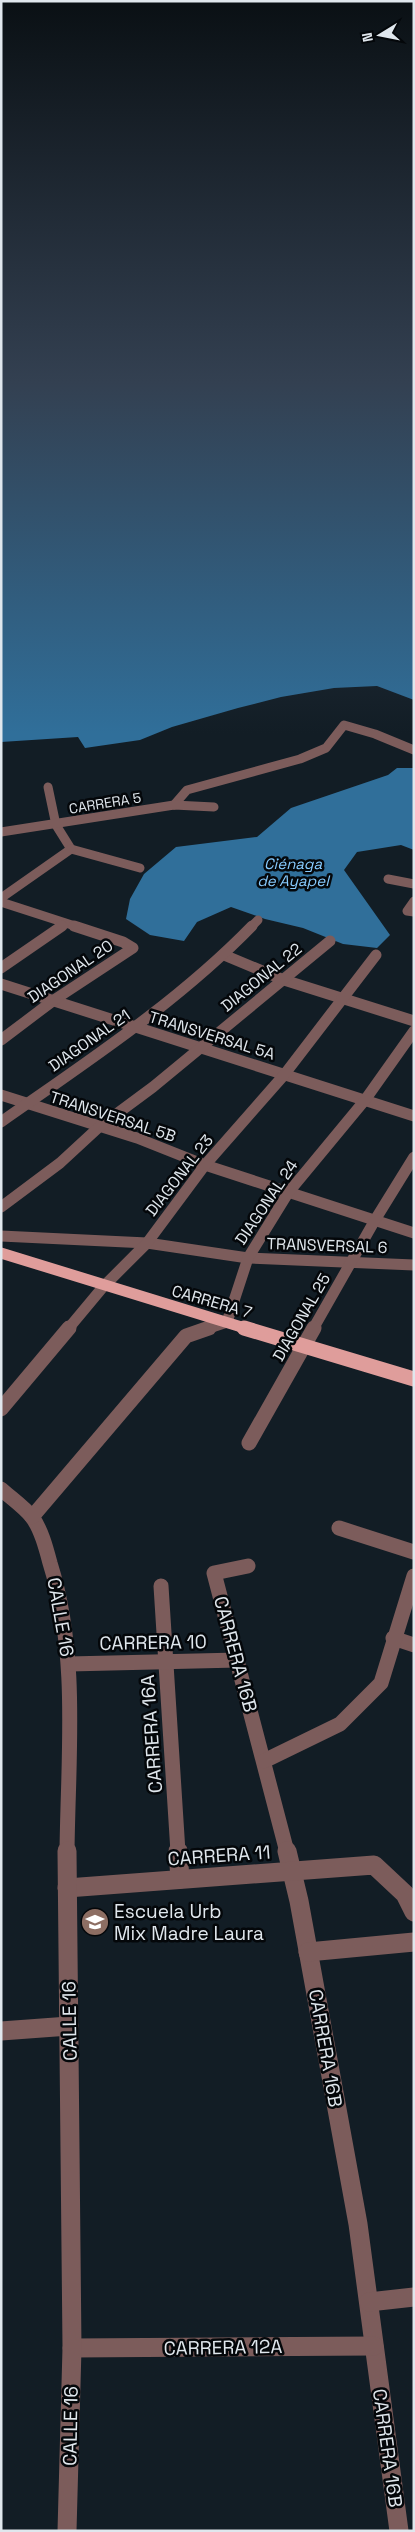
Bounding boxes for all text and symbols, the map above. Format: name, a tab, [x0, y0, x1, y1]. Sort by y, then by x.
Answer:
north arrow	[355, 10, 405, 60]
text: N	[358, 31, 377, 43]
street label: CARRERA 5	[68, 788, 142, 818]
water label: Ciénaga de Ayapel	[257, 854, 331, 890]
street label: DIAGONAL 20	[23, 935, 117, 1008]
street label: DIAGONAL 22	[217, 938, 306, 1016]
street label: DIAGONAL 21	[44, 1005, 134, 1076]
street label: TRANSVERSAL 5A	[146, 1006, 277, 1065]
street label: TRANSVERSAL 5B	[47, 1086, 179, 1147]
street label: DIAGONAL 23	[141, 1130, 218, 1220]
street label: DIAGONAL 24	[230, 1156, 303, 1249]
street label: TRANSVERSAL 6	[266, 1233, 388, 1258]
street label: DIAGONAL 25	[268, 1270, 335, 1365]
street label: CARRERA 7	[169, 1280, 254, 1323]
street label: CALLE 16	[41, 1576, 80, 1659]
street label: CARRERA 16B	[208, 1593, 263, 1715]
street label: CARRERA 10	[99, 1629, 207, 1656]
street label: CARRERA 16A	[135, 1674, 168, 1794]
street label: CARRERA 11	[167, 1839, 271, 1872]
place label: Escuela Urb Mix Madre Laura	[114, 1899, 264, 1946]
school or university icon: Escuela Urb Mix Madre Laura	[80, 1907, 110, 1937]
street label: CALLE 16	[56, 1981, 83, 2061]
street label: CARRERA 16B	[303, 1987, 348, 2109]
street label: CARRERA 12A	[163, 2334, 283, 2361]
street label: CALLE 16	[57, 2386, 84, 2466]
street label: CARRERA 16B	[367, 2387, 408, 2509]

